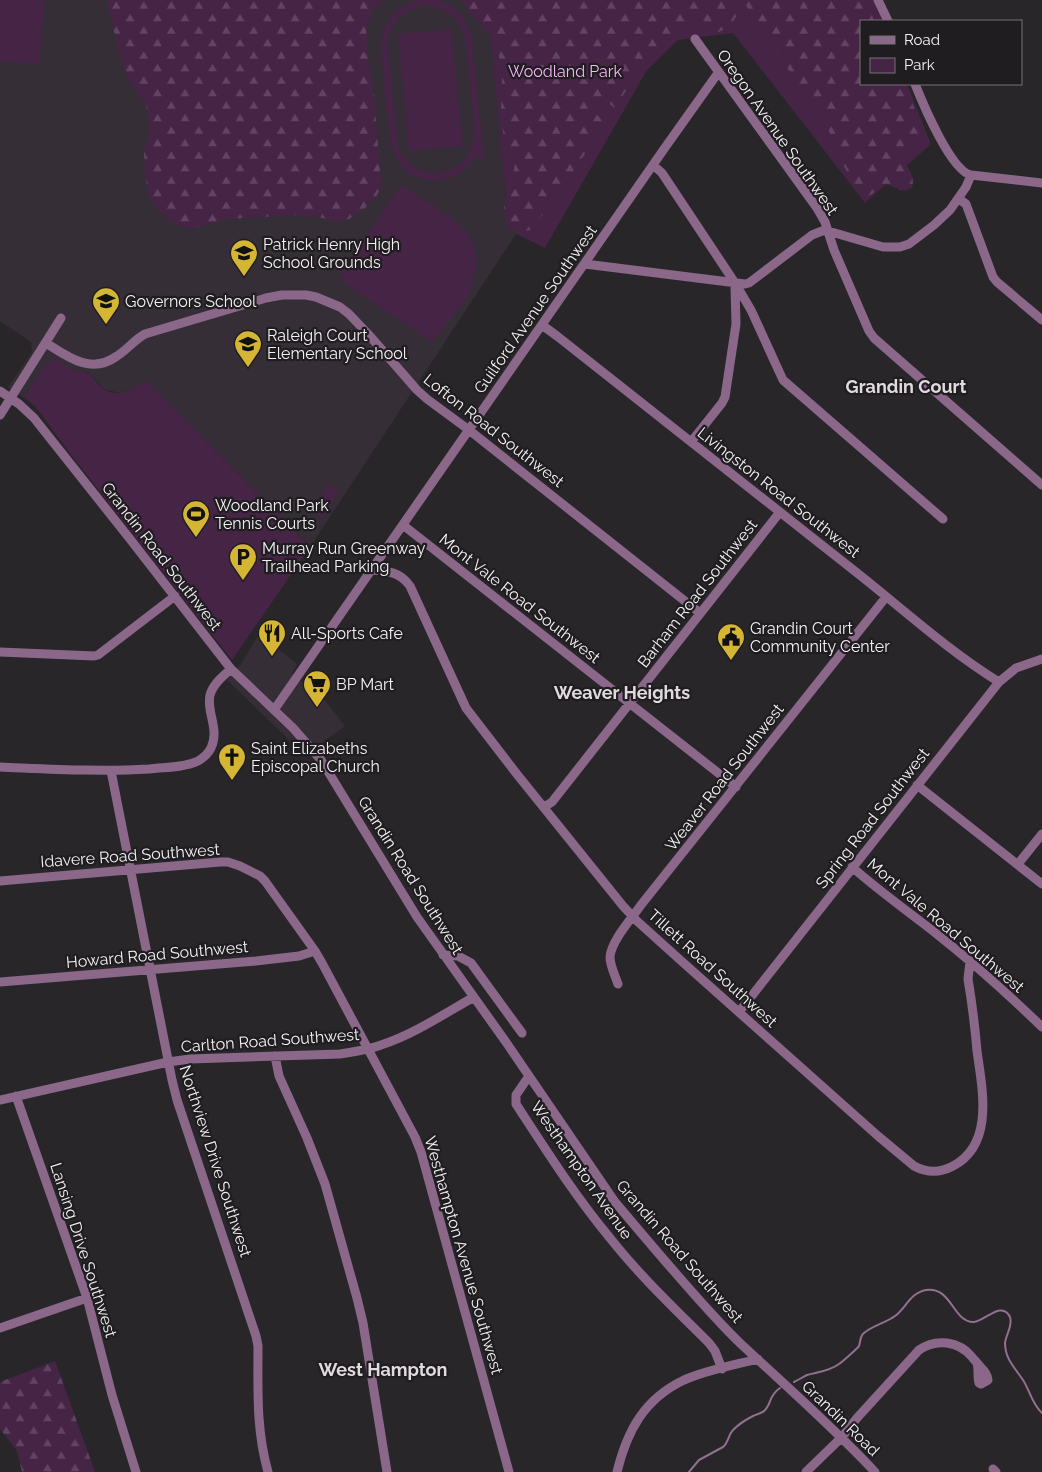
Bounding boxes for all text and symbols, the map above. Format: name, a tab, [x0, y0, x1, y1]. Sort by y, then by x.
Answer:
legend	[860, 20, 1022, 85]
text: Road	[904, 31, 940, 49]
street label: Oregon Avenue Southwest	[713, 46, 842, 219]
text: Park	[904, 56, 935, 74]
park label: Woodland Park	[508, 62, 622, 81]
street label: Guilford Avenue Southwest	[470, 221, 601, 397]
place label: Patrick Henry High School Grounds	[263, 235, 400, 272]
school or university icon: Patrick Henry High School Grounds	[229, 238, 259, 277]
school or university icon: Governors School	[91, 286, 121, 325]
place label: Governors School	[125, 292, 257, 311]
place label: Raleigh Court Elementary School	[267, 326, 408, 363]
school or university icon: Raleigh Court Elementary School	[233, 329, 263, 368]
street label: Lofton Road Southwest	[420, 370, 568, 491]
district label: Grandin Court	[846, 376, 966, 397]
street label: Livingston Road Southwest	[694, 423, 864, 562]
street label: Grandin Road Southwest	[98, 478, 226, 635]
place label: Woodland Park Tennis Courts	[215, 496, 329, 533]
sports icon: Woodland Park Tennis Courts	[181, 499, 211, 538]
street label: Barham Road Southwest	[634, 515, 762, 671]
street label: Mont Vale Road Southwest	[435, 530, 604, 668]
place label: Murray Run Greenway Trailhead Parking	[262, 539, 426, 576]
parking icon: Murray Run Greenway Trailhead Parking	[228, 542, 258, 581]
restaurant icon: All-Sports Cafe	[257, 618, 287, 657]
place label: Grandin Court Community Center	[750, 619, 890, 656]
public building icon: Grandin Court Community Center	[716, 622, 746, 661]
place label: All-Sports Cafe	[291, 624, 403, 643]
supermarket icon: BP Mart	[302, 669, 332, 708]
place label: BP Mart	[336, 675, 395, 694]
district label: Weaver Heights	[554, 682, 690, 703]
street label: Weaver Road Southwest	[661, 700, 788, 855]
place label: Saint Elizabeths Episcopal Church	[251, 739, 380, 776]
church icon: Saint Elizabeths Episcopal Church	[217, 742, 247, 781]
street label: Spring Road Southwest	[812, 744, 933, 892]
street label: Grandin Road Southwest	[354, 793, 467, 958]
street label: Idavere Road Southwest	[40, 840, 221, 871]
street label: Mont Vale Road Southwest	[863, 854, 1029, 997]
street label: Tillett Road Southwest	[644, 905, 782, 1032]
street label: Howard Road Southwest	[65, 937, 250, 972]
street label: Carlton Road Southwest	[180, 1025, 360, 1056]
street label: Northview Drive Southwest	[176, 1063, 256, 1260]
street label: Westhampton Avenue	[527, 1097, 637, 1243]
street label: Westhampton Avenue Southwest	[420, 1134, 507, 1377]
street label: Lansing Drive Southwest	[46, 1160, 121, 1341]
street label: Grandin Road Southwest	[612, 1176, 747, 1327]
district label: West Hampton	[319, 1359, 447, 1380]
street label: Grandin Road	[798, 1377, 883, 1460]

